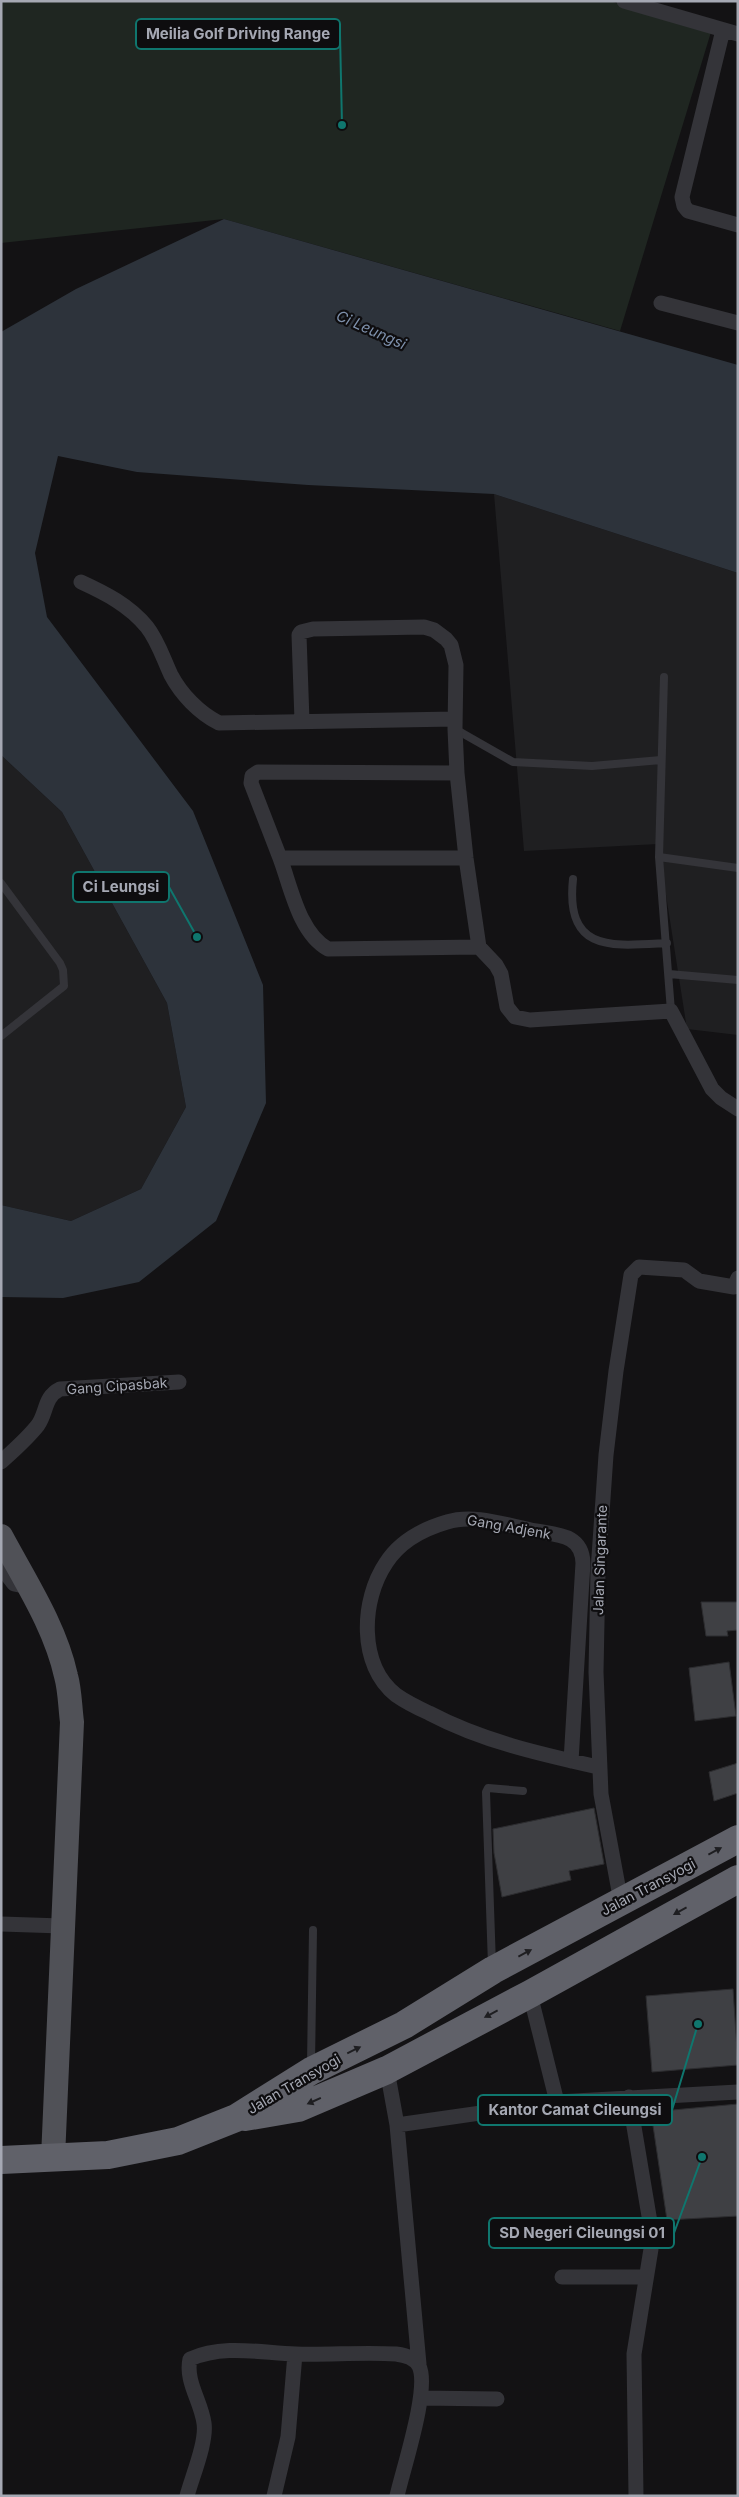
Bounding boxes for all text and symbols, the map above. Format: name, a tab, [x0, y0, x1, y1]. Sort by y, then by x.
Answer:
callout: Meilia Golf Driving Range	[136, 19, 340, 49]
text: Meilia Golf Driving Range	[146, 24, 330, 43]
water label: Ci Leungsi	[333, 306, 409, 354]
callout: Ci Leungsi	[73, 872, 169, 902]
text: Ci Leungsi	[83, 877, 159, 896]
street label: Gang Cipasbak	[66, 1373, 168, 1398]
street label: Jalan Singarante	[589, 1505, 610, 1615]
street label: Gang Adjenk	[466, 1511, 553, 1542]
one-way arrow	[708, 1847, 721, 1856]
street label: Jalan Transyogi	[598, 1855, 698, 1919]
one-way arrow	[672, 1907, 687, 1915]
one-way arrow	[518, 1949, 532, 1957]
one-way arrow	[484, 2010, 499, 2018]
one-way arrow	[346, 2046, 361, 2054]
street label: Jalan Transyogi	[244, 2050, 343, 2117]
callout: Kantor Camat Cileungsi	[478, 2095, 672, 2125]
one-way arrow	[307, 2098, 321, 2106]
text: Kantor Camat Cileungsi	[488, 2100, 662, 2119]
callout: SD Negeri Cileungsi 01	[489, 2218, 674, 2248]
text: SD Negeri Cileungsi 01	[499, 2223, 665, 2242]

